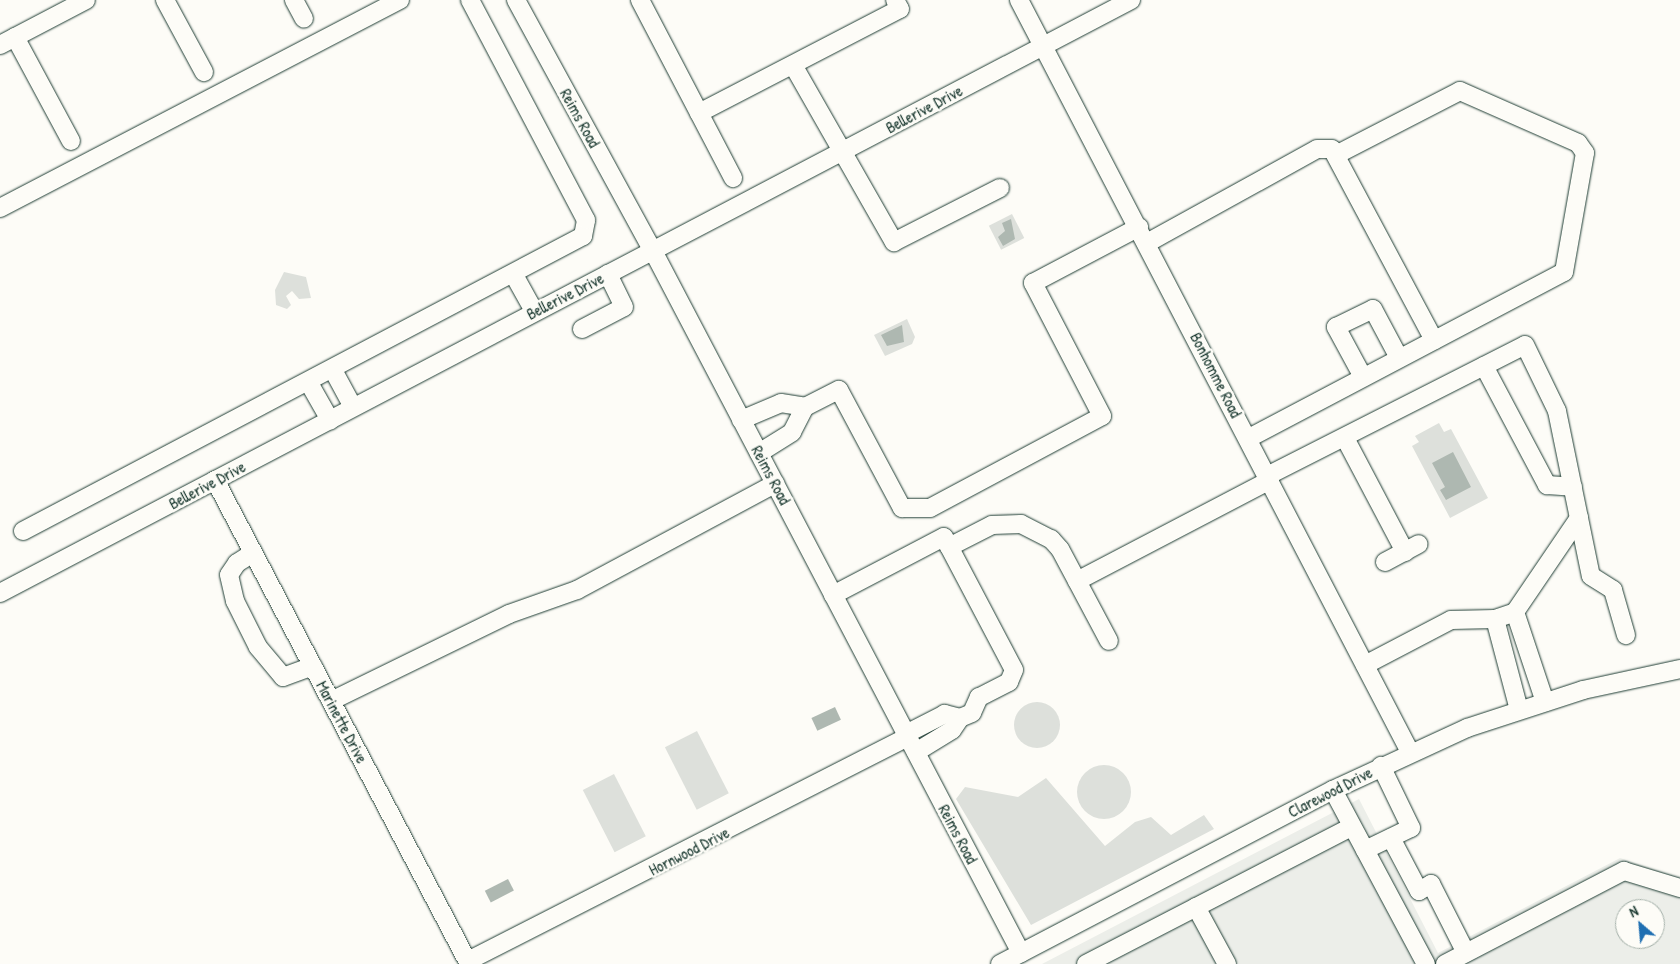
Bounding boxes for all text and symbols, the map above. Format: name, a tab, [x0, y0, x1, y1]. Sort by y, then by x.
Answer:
street label: Bellerive Drive	[882, 81, 966, 137]
street label: Reims Road	[556, 85, 604, 151]
street label: Bellerive Drive	[523, 268, 607, 324]
street label: Bonhomme Road	[1186, 329, 1246, 421]
street label: Reims Road	[747, 442, 795, 508]
street label: Bellerive Drive	[165, 457, 249, 513]
street label: Marinette Drive	[312, 678, 372, 766]
street label: Clarewood Drive	[1285, 763, 1375, 821]
street label: Reims Road	[934, 801, 982, 867]
street label: Hornwood Drive	[646, 823, 732, 879]
north arrow	[1615, 899, 1665, 949]
text: N	[1626, 901, 1641, 921]

